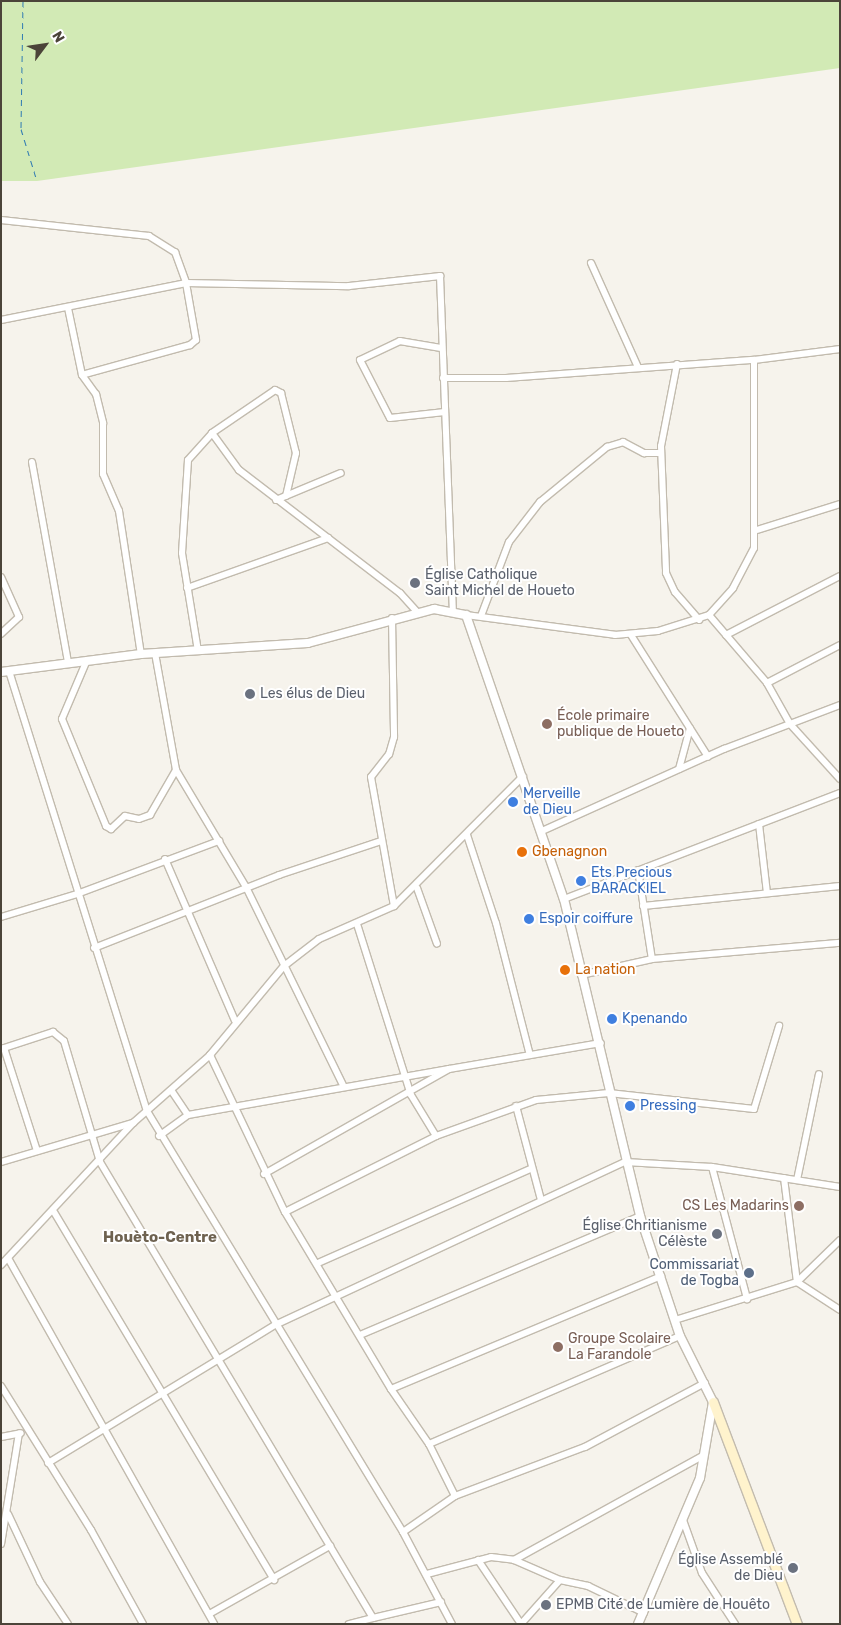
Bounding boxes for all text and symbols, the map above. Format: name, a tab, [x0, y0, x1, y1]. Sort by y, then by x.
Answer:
north arrow	[20, 20, 70, 70]
text: N	[48, 28, 68, 46]
place label: Église Catholique Saint Michel de Houeto	[425, 567, 575, 600]
marker: Église Catholique Saint Michel de Houeto	[409, 577, 421, 589]
place label: Les élus de Dieu	[260, 686, 365, 702]
marker: Les élus de Dieu	[244, 688, 256, 700]
place label: École primaire publique de Houeto	[557, 708, 684, 740]
marker: École primaire publique de Houeto	[541, 718, 553, 730]
place label: Merveille de Dieu	[523, 786, 581, 819]
marker: Merveille de Dieu	[507, 796, 519, 808]
place label: Gbenagnon	[532, 844, 607, 860]
marker: Gbenagnon	[516, 846, 528, 858]
place label: Ets Precious BARACKIEL	[591, 865, 672, 898]
marker: Ets Precious BARACKIEL	[575, 875, 587, 887]
place label: Espoir coiffure	[539, 911, 633, 927]
marker: Espoir coiffure	[523, 913, 535, 925]
place label: La nation	[575, 962, 636, 978]
marker: La nation	[559, 964, 571, 976]
place label: Kpenando	[622, 1011, 688, 1027]
marker: Kpenando	[606, 1013, 618, 1025]
place label: Pressing	[640, 1098, 697, 1114]
marker: Pressing	[624, 1100, 636, 1112]
place label: CS Les Madarins	[682, 1198, 789, 1214]
marker: CS Les Madarins	[793, 1200, 805, 1212]
place label: Église Chritianisme Célèste	[583, 1218, 707, 1250]
marker: Église Chritianisme Célèste	[711, 1228, 723, 1240]
district label: Houèto-Centre	[103, 1229, 217, 1247]
place label: Commissariat de Togba	[650, 1257, 739, 1290]
marker: Commissariat de Togba	[743, 1267, 755, 1279]
place label: Groupe Scolaire La Farandole	[568, 1331, 671, 1364]
marker: Groupe Scolaire La Farandole	[552, 1341, 564, 1353]
place label: Église Assemblé de Dieu	[678, 1552, 783, 1584]
marker: Église Assemblé de Dieu	[787, 1562, 799, 1574]
place label: EPMB Cité de Lumière de Houêto	[556, 1597, 770, 1613]
marker: EPMB Cité de Lumière de Houêto	[540, 1599, 552, 1611]

